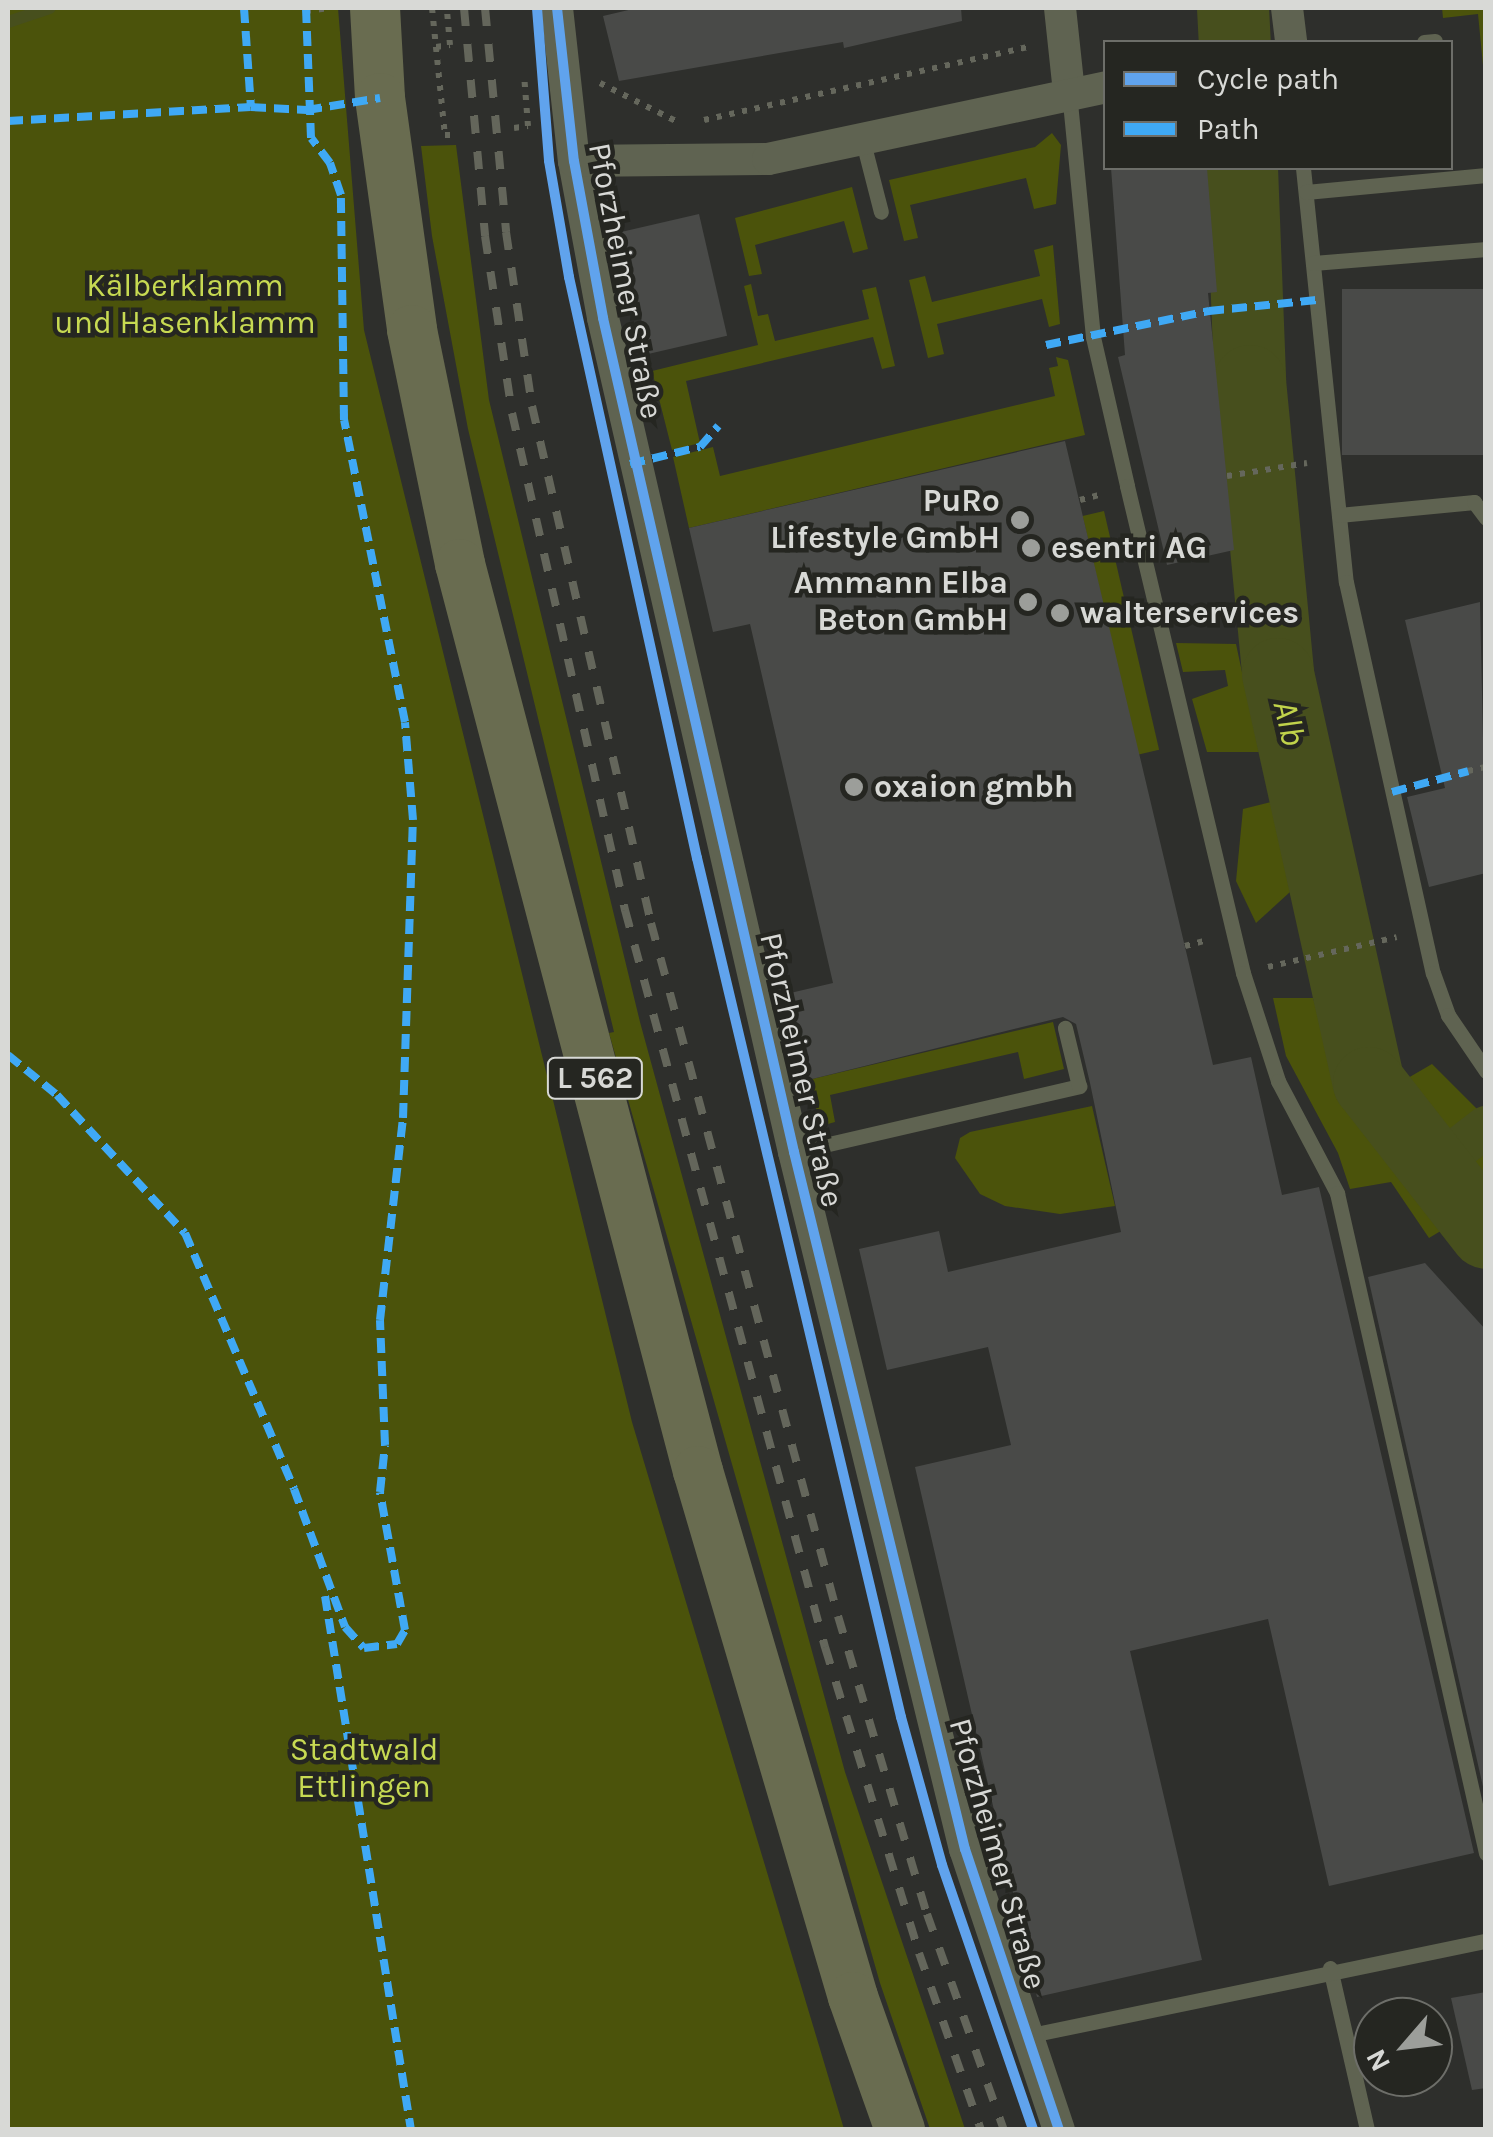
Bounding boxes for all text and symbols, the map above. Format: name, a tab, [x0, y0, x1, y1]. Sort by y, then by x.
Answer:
legend	[1103, 40, 1453, 170]
text: Cycle path	[1197, 61, 1339, 97]
text: Path	[1197, 111, 1260, 147]
street label: Pforzheimer Straße	[579, 140, 671, 422]
park label: Kälberklamm und Hasenklamm	[54, 268, 316, 343]
place label: PuRo Lifestyle GmbH	[770, 483, 1000, 558]
marker: PuRo Lifestyle GmbH	[1009, 509, 1031, 531]
place label: esentri AG	[1051, 529, 1207, 567]
marker: esentri AG	[1020, 537, 1042, 559]
place label: Ammann Elba Beton GmbH	[794, 565, 1008, 640]
marker: Ammann Elba Beton GmbH	[1017, 591, 1039, 613]
place label: walterservices	[1080, 594, 1299, 632]
marker: walterservices	[1049, 602, 1071, 624]
water label: Alb	[1263, 696, 1315, 750]
place label: oxaion gmbh	[874, 768, 1074, 806]
marker: oxaion gmbh	[843, 776, 865, 798]
street label: Pforzheimer Straße	[751, 929, 851, 1211]
road number: L 562	[545, 1053, 645, 1103]
street label: Pforzheimer Straße	[940, 1714, 1054, 1994]
park label: Stadtwald Ettlingen	[290, 1732, 438, 1807]
north arrow	[1353, 1997, 1453, 2097]
text: N	[1359, 2044, 1397, 2077]

